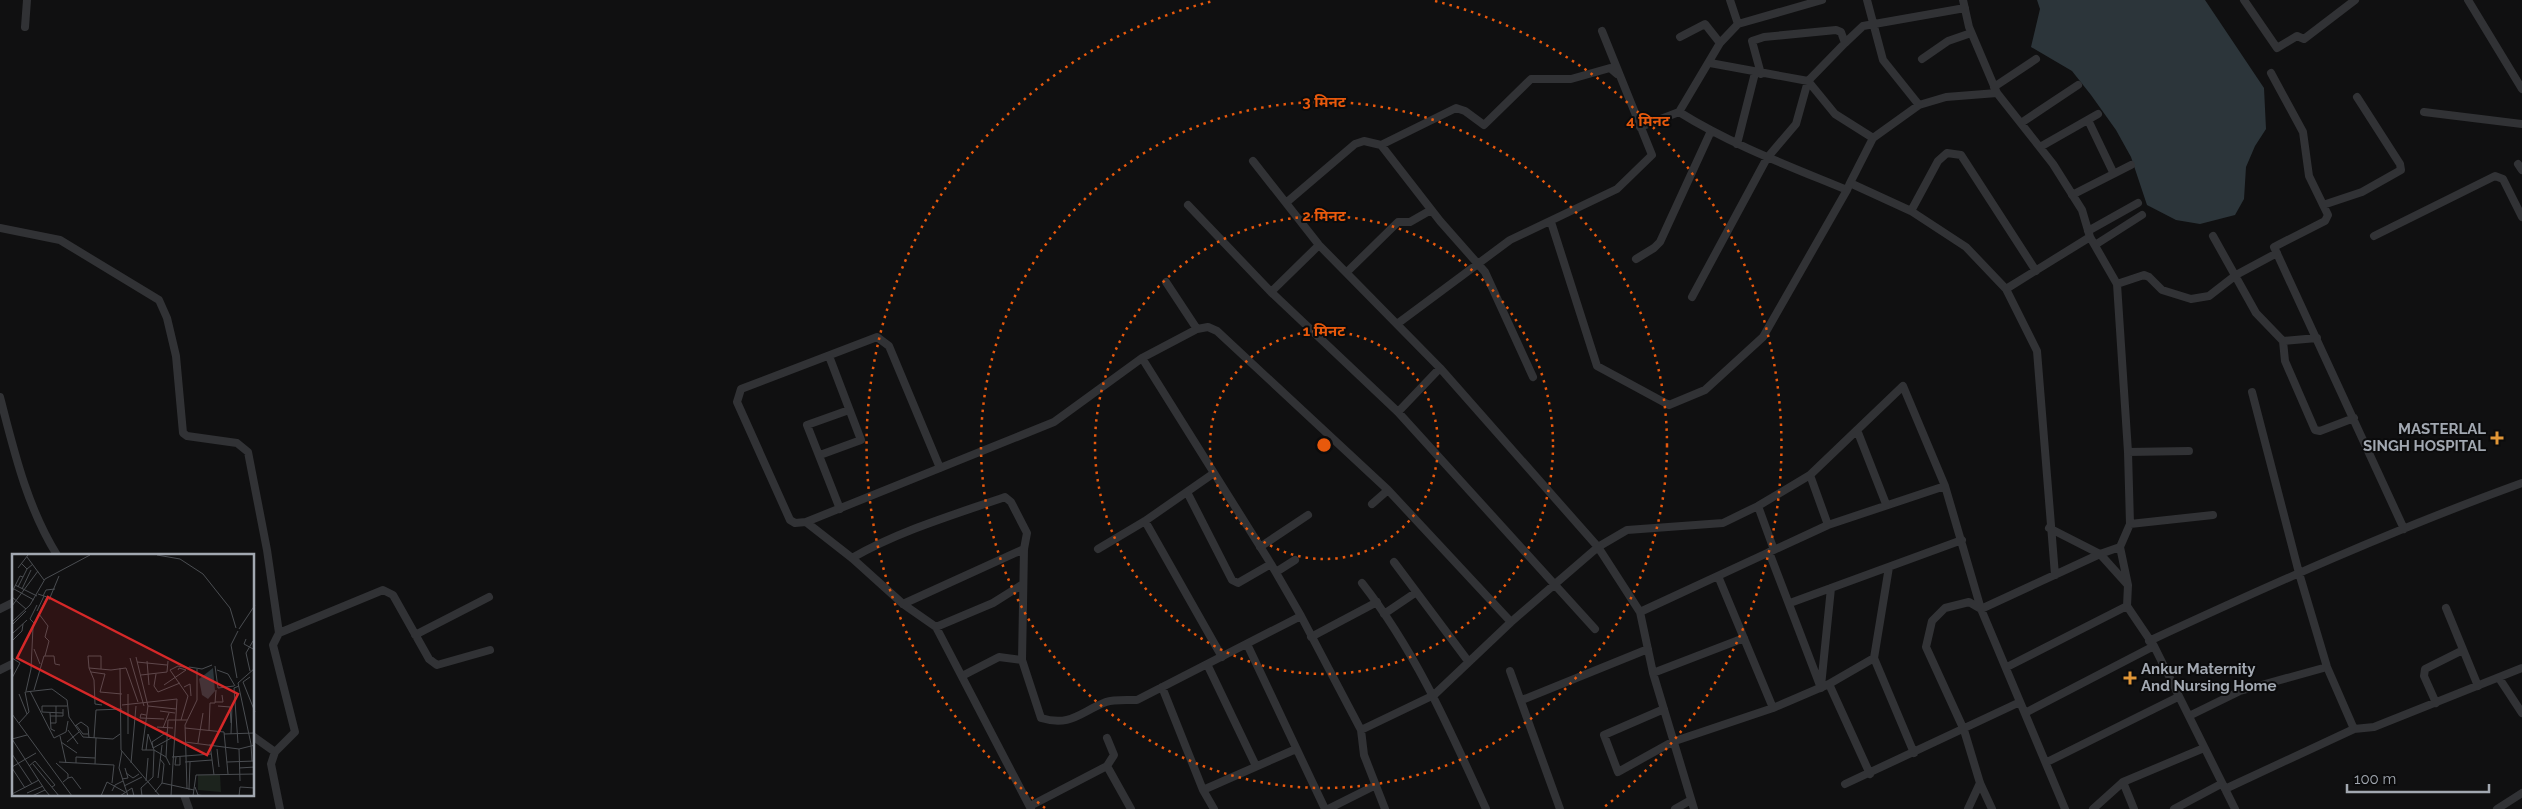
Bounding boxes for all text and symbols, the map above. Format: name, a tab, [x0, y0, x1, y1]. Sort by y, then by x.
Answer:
text: 3 मिनट	[1302, 93, 1347, 111]
text: 4 मिनट	[1626, 112, 1671, 130]
text: 2 मिनट	[1302, 207, 1347, 225]
text: 1 मिनट	[1303, 322, 1346, 340]
place label: MASTERLAL SINGH HOSPITAL	[2363, 420, 2486, 455]
marker: MASTERLAL SINGH HOSPITAL	[2490, 431, 2504, 445]
centre of rings	[1315, 436, 1333, 454]
inset map	[12, 554, 255, 796]
place label: Ankur Maternity And Nursing Home	[2141, 660, 2276, 695]
marker: Ankur Maternity And Nursing Home	[2123, 671, 2137, 685]
scale bar	[2347, 762, 2490, 794]
text: 100 m	[2354, 770, 2396, 788]

